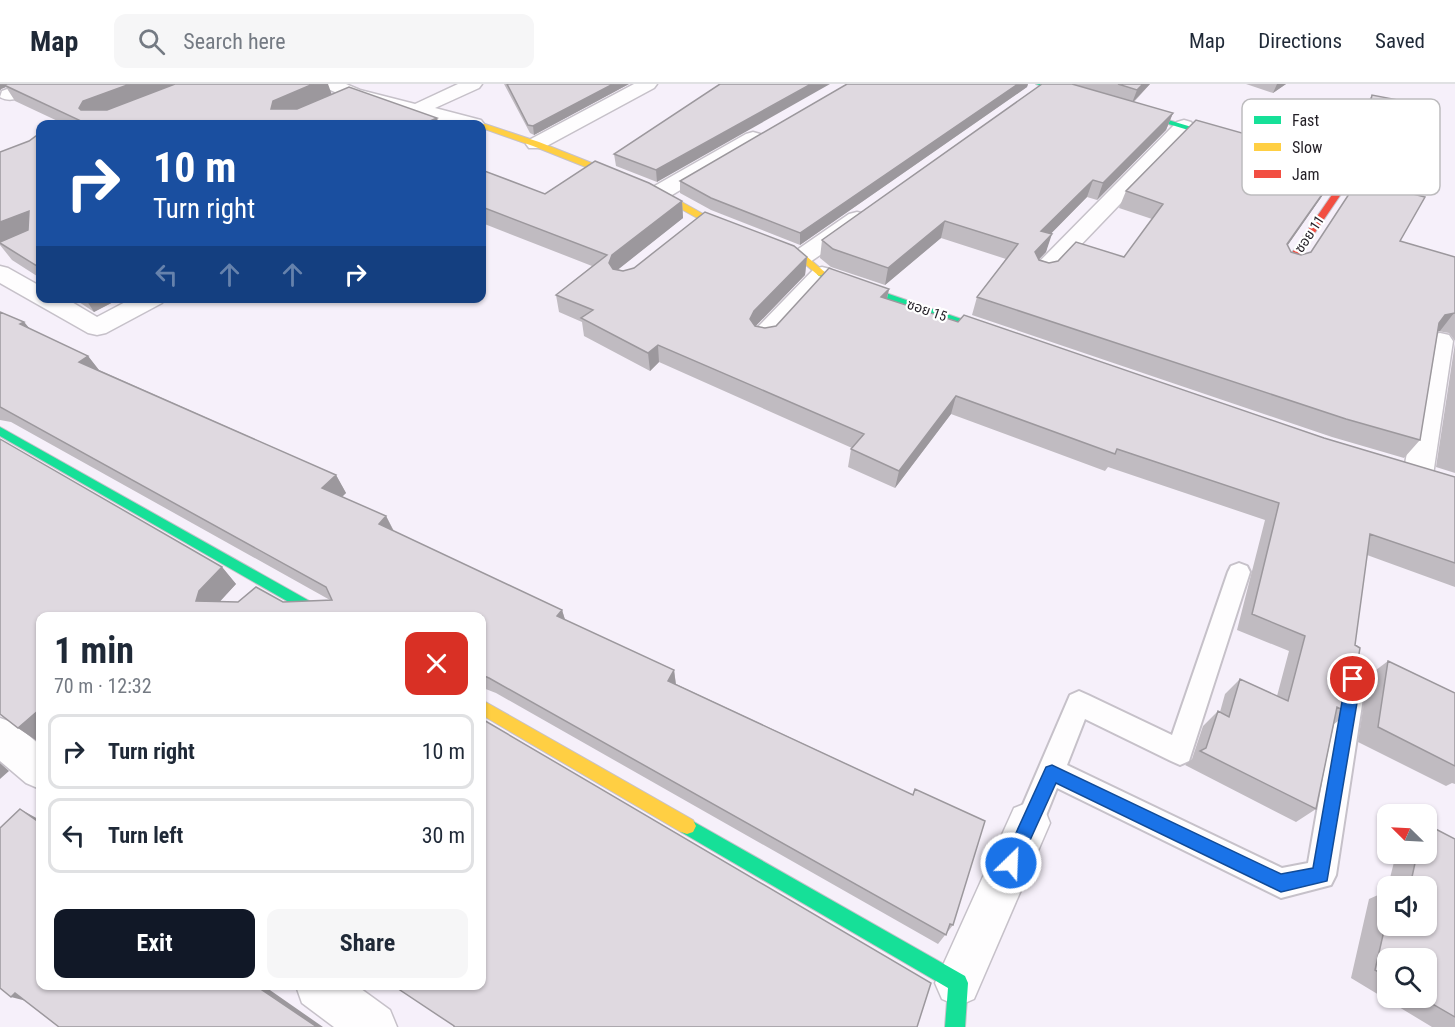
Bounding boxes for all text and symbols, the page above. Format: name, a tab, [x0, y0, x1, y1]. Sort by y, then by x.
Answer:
search box	[114, 14, 534, 68]
text: Map	[30, 25, 78, 58]
icon: search	[135, 25, 168, 58]
text: Search here	[183, 29, 286, 54]
text: Map	[1189, 29, 1225, 53]
text: Directions	[1258, 29, 1342, 53]
text: Saved	[1375, 29, 1425, 53]
legend	[1242, 99, 1440, 195]
text: Fast	[1292, 111, 1319, 130]
text: Slow	[1292, 138, 1322, 157]
text: 10 m	[153, 143, 236, 192]
icon: right	[54, 144, 132, 222]
text: Jam	[1292, 165, 1319, 184]
text: Turn right	[153, 193, 255, 225]
street label: ซอย 11	[1291, 212, 1327, 256]
icon: left	[150, 258, 183, 291]
icon: ahead	[213, 258, 246, 291]
icon: ahead	[276, 258, 309, 291]
icon: right	[339, 258, 372, 291]
street label: ซอย 15	[905, 296, 949, 324]
text: 1 min	[54, 630, 134, 672]
button: close	[405, 632, 468, 695]
pin	[1327, 653, 1378, 704]
icon: arrive	[1336, 662, 1369, 695]
text: 70 m · 12:32	[54, 674, 152, 698]
icon: right	[57, 735, 90, 768]
text: Turn right	[108, 739, 195, 764]
text: 10 m	[422, 739, 465, 764]
north arrow	[1377, 804, 1437, 864]
map controls	[1377, 804, 1437, 1008]
icon: left	[57, 819, 90, 852]
text: Turn left	[108, 823, 183, 848]
text: 30 m	[422, 823, 465, 848]
position arrow	[979, 831, 1043, 895]
button: sound	[1377, 876, 1437, 936]
button: Exit	[54, 909, 255, 978]
button: Share	[267, 909, 468, 978]
button: search	[1377, 948, 1437, 1008]

